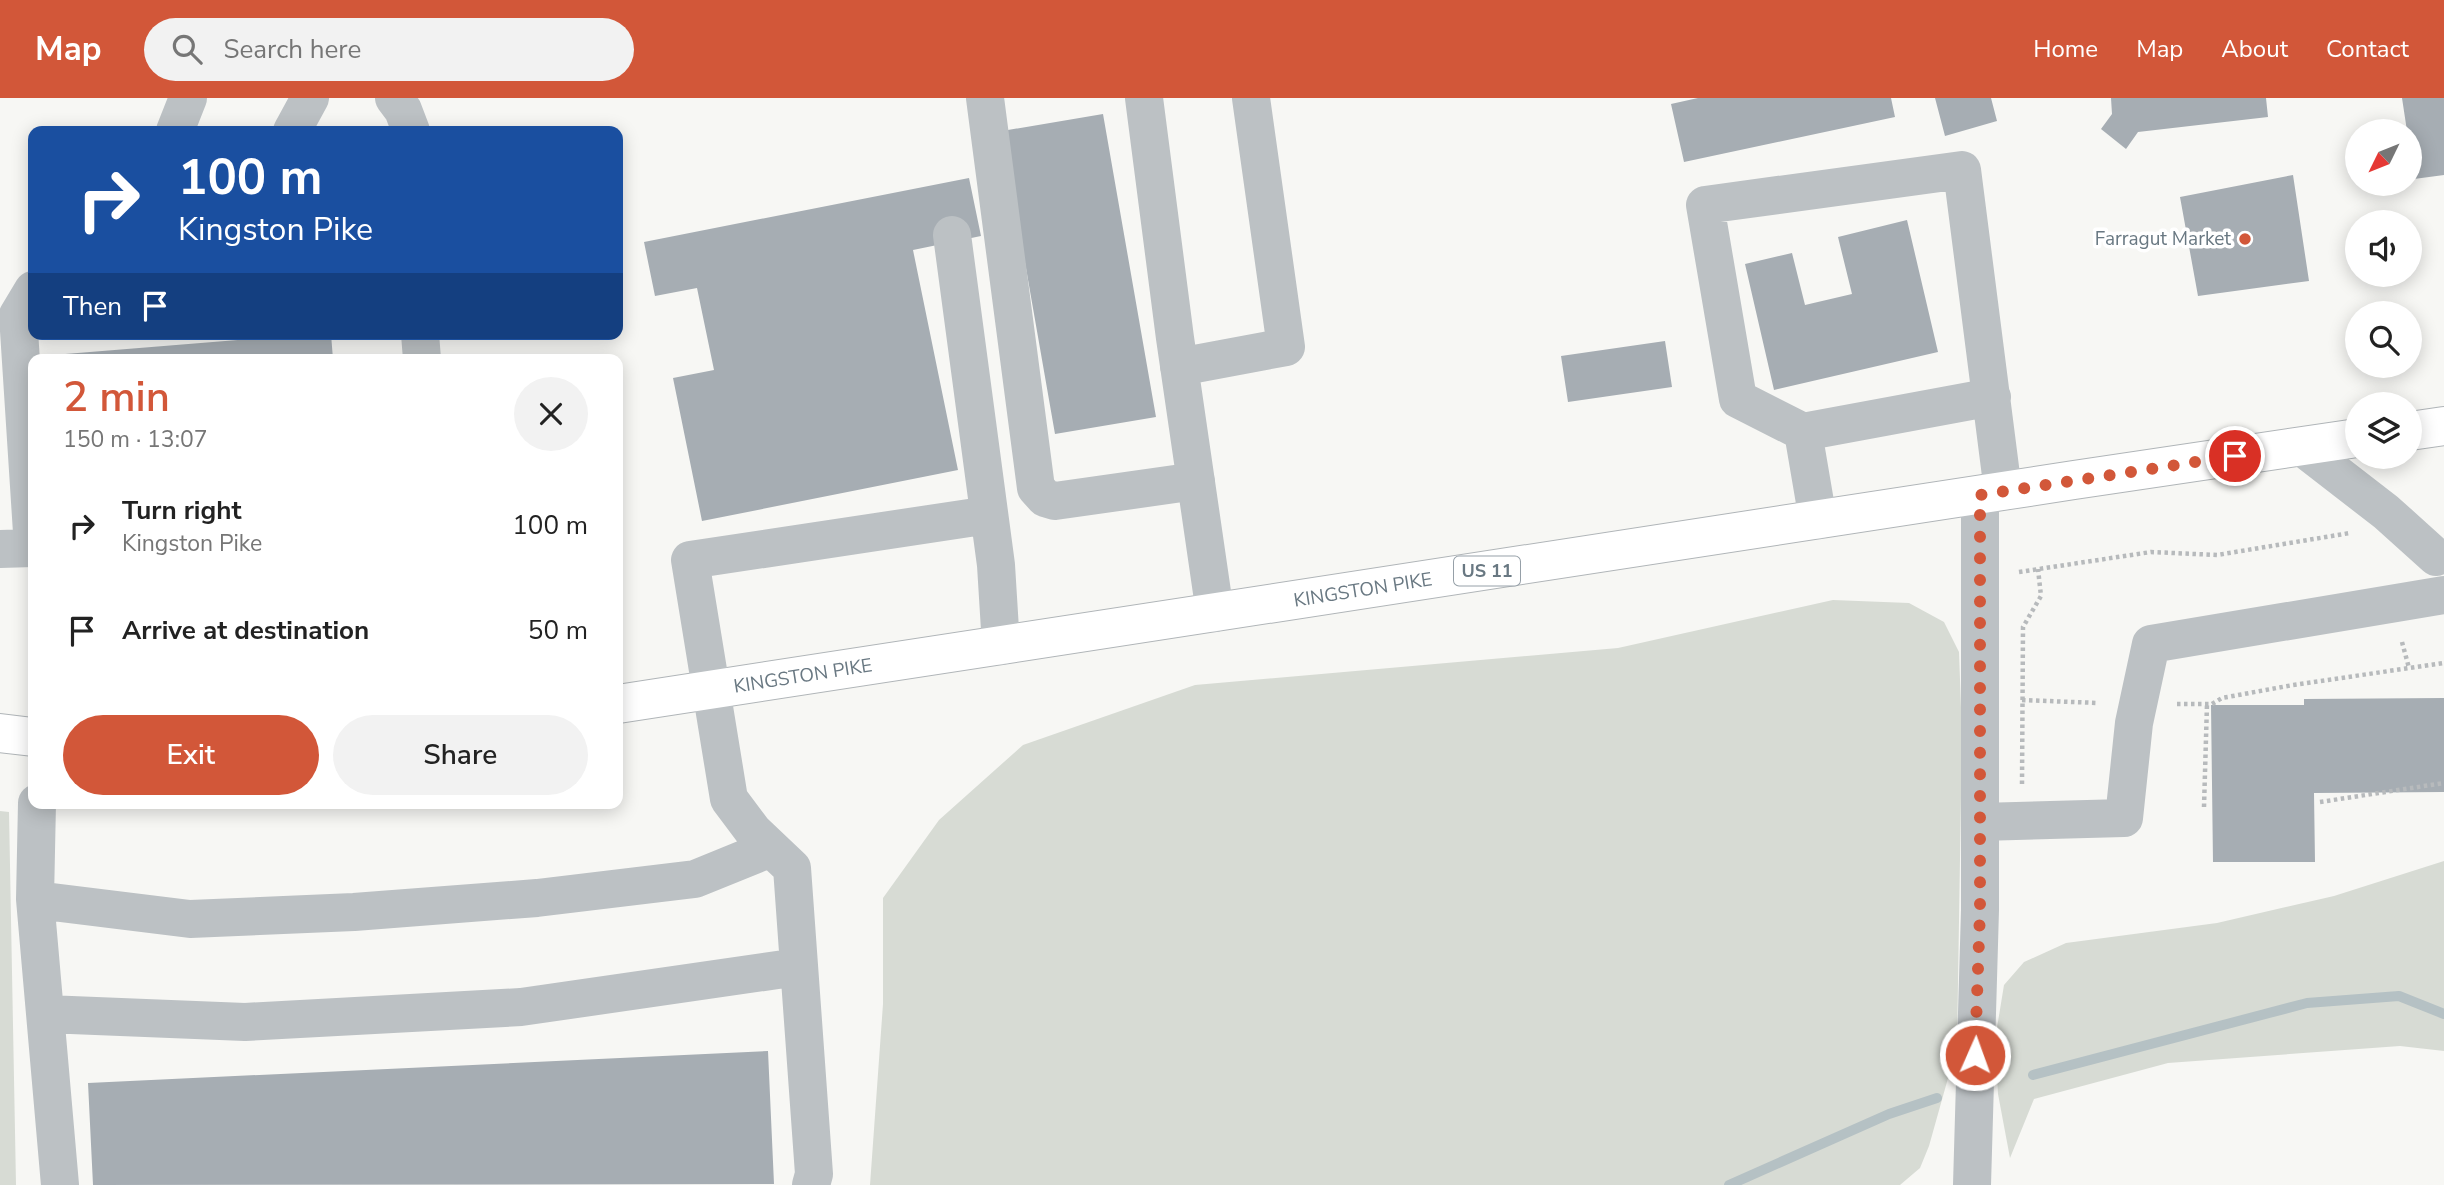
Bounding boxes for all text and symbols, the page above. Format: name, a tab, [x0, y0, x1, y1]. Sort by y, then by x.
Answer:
search box	[144, 18, 634, 81]
text: Map	[35, 27, 102, 72]
icon: search	[168, 30, 206, 68]
text: Search here	[224, 32, 361, 67]
text: Home	[2033, 33, 2098, 65]
text: Map	[2136, 33, 2183, 65]
text: About	[2221, 33, 2288, 65]
text: Contact	[2326, 33, 2409, 65]
north arrow	[2345, 119, 2422, 196]
map controls	[2345, 119, 2422, 469]
text: 100 m	[178, 144, 322, 211]
icon: right	[63, 154, 154, 245]
text: Kingston Pike	[178, 208, 373, 251]
button: sound	[2345, 210, 2422, 287]
place label: Farragut Market	[2095, 226, 2231, 252]
marker: Farragut Market	[2237, 231, 2253, 247]
icon: arrive	[136, 287, 174, 325]
text: Then	[63, 289, 122, 324]
button: search	[2345, 301, 2422, 378]
text: 2 min	[63, 369, 170, 426]
button: close	[514, 377, 588, 451]
button: layers	[2345, 392, 2422, 469]
text: 150 m · 13:07	[63, 424, 208, 455]
pin	[2205, 426, 2265, 486]
icon: arrive	[2216, 437, 2254, 475]
text: Turn right	[122, 493, 241, 528]
icon: right	[63, 507, 101, 545]
text: 100 m	[512, 508, 588, 543]
text: Kingston Pike	[122, 528, 262, 559]
road number: US 11	[1454, 556, 1520, 586]
street label: KINGSTON PIKE	[1292, 566, 1434, 614]
icon: arrive	[63, 612, 101, 650]
text: Arrive at destination	[122, 613, 369, 648]
text: 50 m	[528, 613, 588, 648]
street label: KINGSTON PIKE	[732, 652, 874, 700]
button: Exit	[63, 715, 319, 795]
button: Share	[333, 715, 588, 795]
position arrow	[1938, 1018, 2012, 1092]

